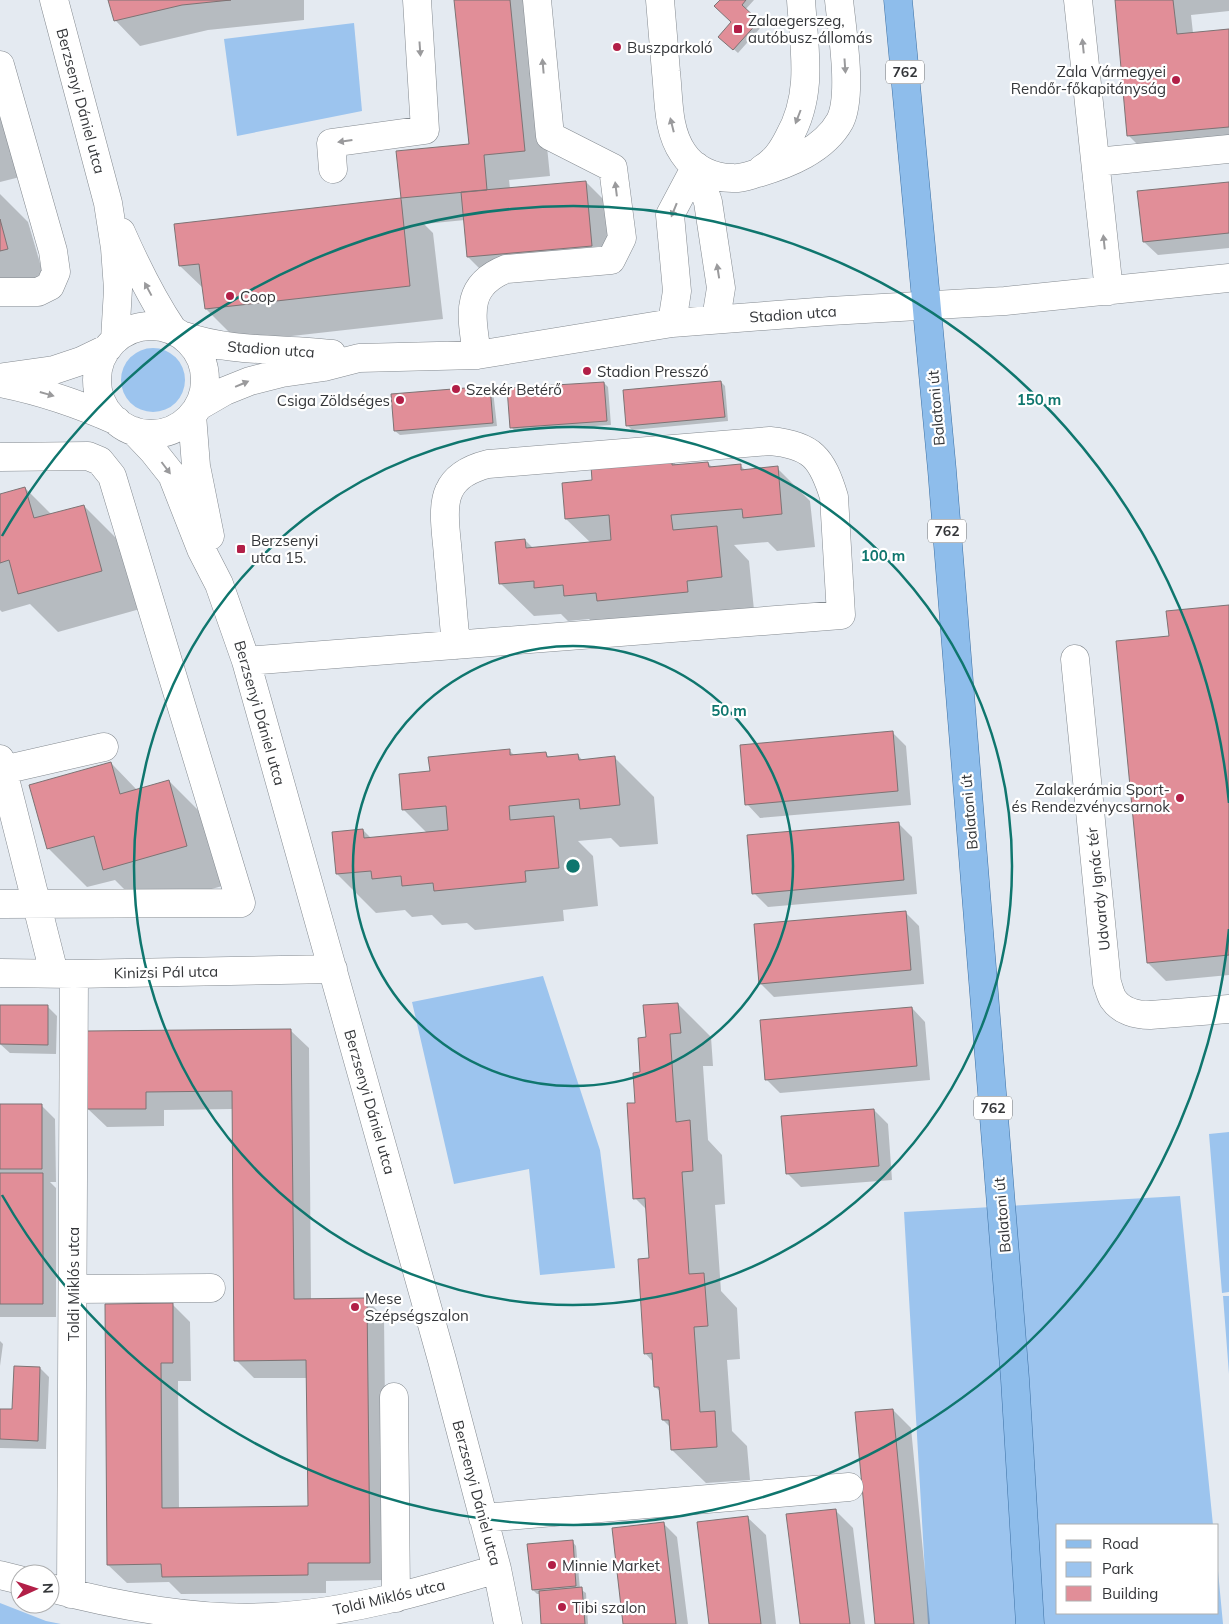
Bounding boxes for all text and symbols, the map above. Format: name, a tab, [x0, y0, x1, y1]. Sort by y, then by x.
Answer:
place label: Zalaegerszeg, autóbusz-állomás	[748, 11, 872, 47]
marker: Zalaegerszeg, autóbusz-állomás	[732, 23, 744, 35]
street label: Berzsenyi Dániel utca	[52, 26, 110, 176]
place label: Buszparkoló	[627, 38, 713, 57]
one-way arrow	[1079, 38, 1087, 54]
one-way arrow	[416, 41, 424, 57]
marker: Buszparkoló	[611, 41, 623, 53]
one-way arrow	[539, 58, 547, 74]
one-way arrow	[841, 58, 849, 74]
road number: 762	[886, 61, 924, 84]
place label: Zala Vármegyei Rendőr-főkapitányság	[1011, 62, 1166, 98]
marker: Zala Vármegyei Rendőr-főkapitányság	[1170, 74, 1182, 86]
one-way arrow	[794, 110, 801, 125]
one-way arrow	[668, 117, 676, 132]
one-way arrow	[337, 138, 353, 146]
one-way arrow	[612, 181, 620, 197]
one-way arrow	[670, 202, 678, 217]
one-way arrow	[1100, 234, 1108, 250]
one-way arrow	[714, 262, 722, 278]
one-way arrow	[144, 281, 152, 296]
place label: Coop	[240, 287, 276, 306]
marker: Coop	[224, 290, 236, 302]
street label: Stadion utca	[749, 301, 837, 327]
street label: Stadion utca	[227, 336, 315, 362]
place label: Stadion Presszó	[597, 362, 709, 381]
marker: Stadion Presszó	[581, 365, 593, 377]
street label: Balatoni út	[923, 369, 949, 447]
one-way arrow	[235, 380, 250, 388]
place label: Szekér Betérő	[466, 380, 562, 399]
marker: Szekér Betérő	[450, 383, 462, 395]
one-way arrow	[40, 390, 55, 398]
text: 150 m	[1017, 390, 1061, 409]
place label: Csiga Zöldséges	[277, 391, 390, 410]
marker: Csiga Zöldséges	[394, 394, 406, 406]
one-way arrow	[161, 461, 171, 475]
road number: 762	[928, 520, 966, 542]
place label: Berzsenyi utca 15.	[251, 531, 318, 567]
marker: Berzsenyi utca 15.	[235, 543, 247, 555]
text: 100 m	[861, 546, 905, 565]
street label: Berzsenyi Dániel utca	[230, 638, 290, 788]
text: 50 m	[711, 701, 747, 720]
street label: Balatoni út	[956, 773, 982, 851]
place label: Zalakerámia Sport- és Rendezvénycsarnok	[1012, 780, 1170, 816]
marker: Zalakerámia Sport- és Rendezvénycsarnok	[1174, 792, 1186, 804]
street label: Udvardy Ignác tér	[1082, 826, 1114, 952]
centre of rings	[564, 857, 582, 875]
street label: Kinizsi Pál utca	[114, 962, 218, 982]
street label: Berzsenyi Dániel utca	[340, 1027, 400, 1177]
road number: 762	[974, 1096, 1012, 1120]
street label: Balatoni út	[989, 1176, 1015, 1254]
street label: Toldi Miklós utca	[64, 1227, 83, 1341]
place label: Mese Szépségszalon	[365, 1289, 469, 1325]
marker: Mese Szépségszalon	[349, 1301, 361, 1313]
street label: Berzsenyi Dániel utca	[448, 1418, 506, 1568]
legend	[1056, 1524, 1219, 1614]
text: Road	[1102, 1534, 1139, 1553]
place label: Minnie Market	[562, 1556, 660, 1575]
marker: Minnie Market	[546, 1559, 558, 1571]
text: Park	[1102, 1559, 1134, 1578]
north arrow	[10, 1564, 60, 1614]
street label: Toldi Miklós utca	[331, 1575, 447, 1619]
text: N	[39, 1583, 57, 1594]
text: Building	[1102, 1584, 1158, 1603]
place label: Tibi szalon	[572, 1598, 646, 1617]
marker: Tibi szalon	[556, 1601, 568, 1613]

